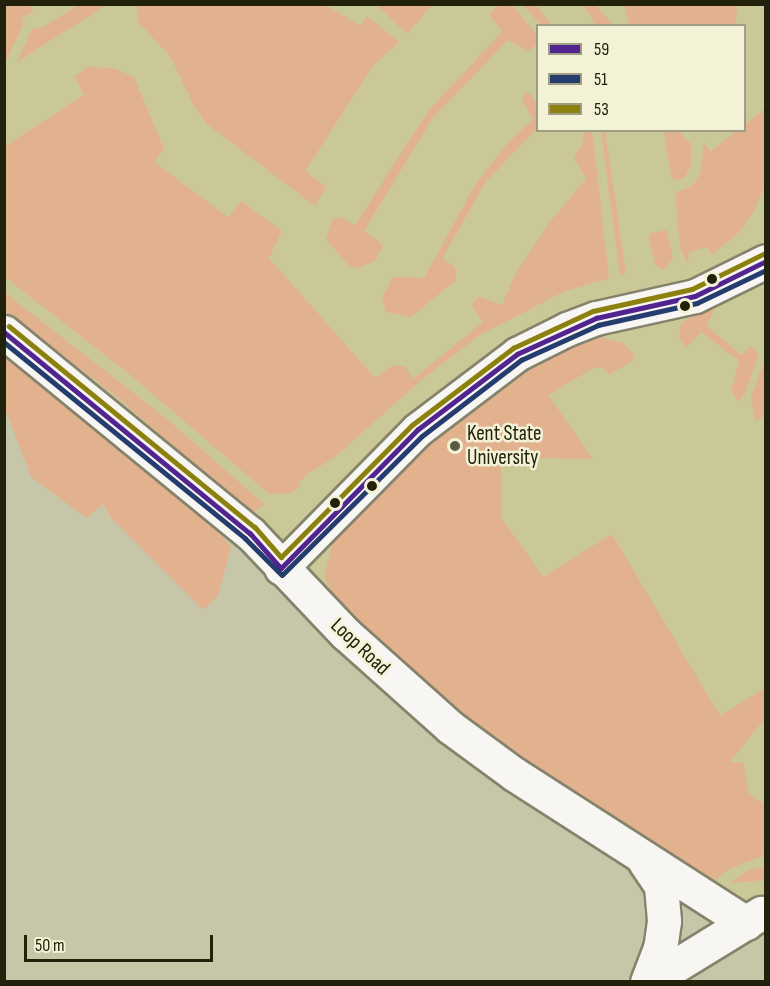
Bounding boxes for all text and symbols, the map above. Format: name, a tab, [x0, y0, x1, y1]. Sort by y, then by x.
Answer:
legend	[536, 24, 746, 132]
text: 59	[594, 39, 609, 60]
text: 51	[594, 69, 608, 90]
text: 53	[594, 99, 609, 120]
unlabelled marker	[706, 273, 718, 285]
unlabelled marker	[679, 300, 691, 312]
place label: Kent State University	[467, 421, 542, 471]
marker: Kent State University	[448, 439, 462, 453]
unlabelled marker	[366, 480, 378, 492]
unlabelled marker	[329, 497, 341, 509]
street label: Loop Road	[325, 613, 395, 681]
scale bar	[27, 923, 216, 961]
text: 50 m	[35, 935, 65, 956]

